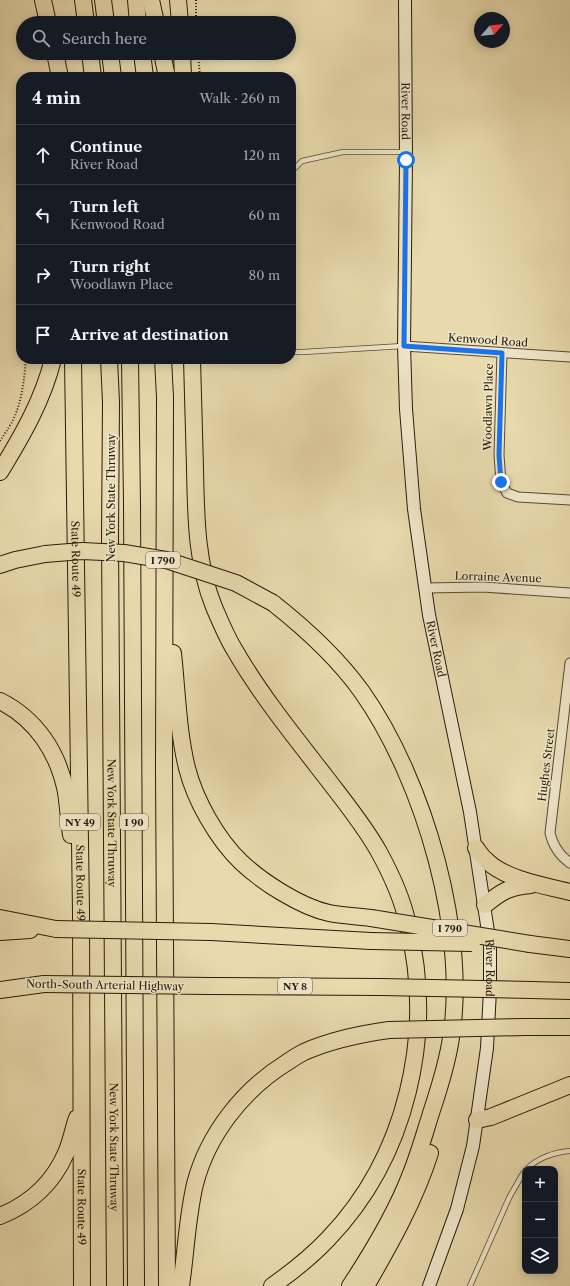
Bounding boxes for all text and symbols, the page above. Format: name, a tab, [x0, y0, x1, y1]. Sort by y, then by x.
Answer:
north arrow	[474, 12, 510, 48]
search box	[16, 16, 296, 60]
icon: search	[30, 27, 52, 49]
text: Search here	[62, 29, 147, 48]
street label: River Road	[399, 82, 413, 140]
text: 4 min	[32, 88, 81, 108]
text: Walk · 260 m	[199, 90, 280, 106]
text: Continue	[70, 137, 142, 156]
icon: ahead	[32, 144, 54, 166]
text: 120 m	[243, 147, 280, 163]
route start	[397, 151, 415, 169]
text: River Road	[70, 156, 138, 172]
text: Turn left	[70, 197, 139, 216]
icon: left	[32, 204, 54, 226]
text: 60 m	[249, 207, 280, 223]
text: Kenwood Road	[70, 216, 165, 232]
text: Turn right	[70, 257, 150, 276]
icon: right	[32, 264, 54, 286]
text: 80 m	[248, 267, 280, 283]
text: Woodlawn Place	[70, 276, 173, 292]
icon: arrive	[32, 324, 54, 346]
text: Arrive at destination	[70, 325, 229, 344]
street label: Kenwood Road	[448, 330, 529, 350]
street label: Woodlawn Place	[480, 363, 496, 452]
street label: New York State Thruway	[104, 433, 118, 562]
route end	[492, 473, 510, 491]
street label: State Route 49	[68, 521, 83, 597]
road number: I 790	[146, 552, 180, 568]
street label: Lorraine Avenue	[454, 568, 542, 586]
street label: River Road	[423, 619, 449, 679]
street label: Hughes Street	[535, 727, 557, 802]
street label: New York State Thruway	[104, 758, 119, 888]
road number: NY 49	[60, 814, 100, 830]
road number: I 90	[120, 814, 148, 830]
street label: State Route 49	[73, 845, 88, 921]
road number: I 790	[433, 920, 467, 936]
street label: River Road	[482, 938, 497, 997]
street label: North-South Arterial Highway	[26, 977, 185, 993]
road number: NY 8	[278, 978, 312, 994]
street label: New York State Thruway	[107, 1082, 122, 1212]
map controls	[522, 1166, 558, 1274]
button: +	[522, 1166, 558, 1202]
street label: State Route 49	[75, 1169, 89, 1245]
button: −	[522, 1202, 558, 1238]
button: layers	[522, 1238, 558, 1274]

